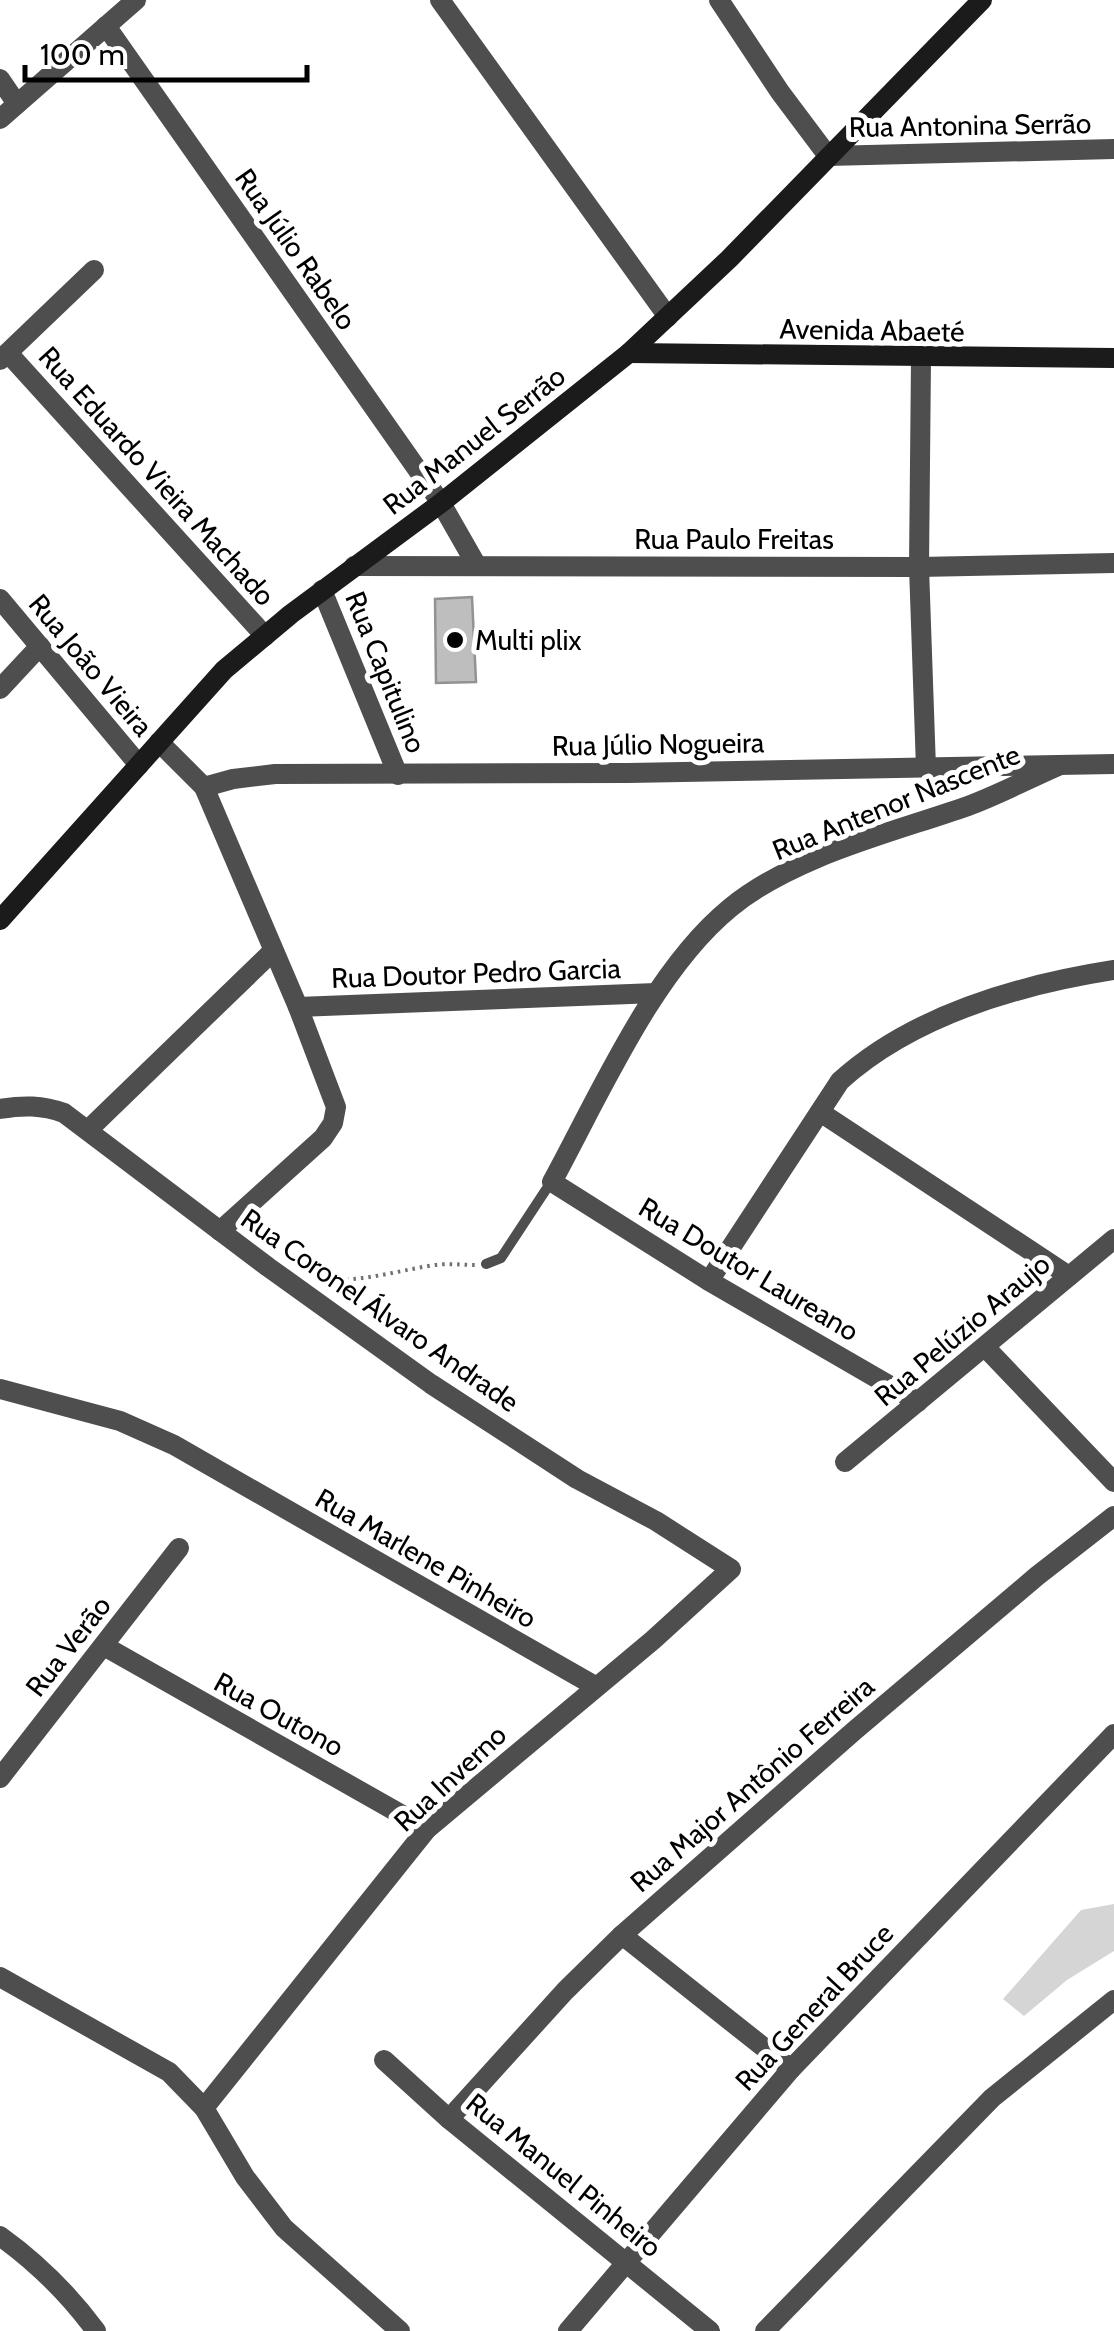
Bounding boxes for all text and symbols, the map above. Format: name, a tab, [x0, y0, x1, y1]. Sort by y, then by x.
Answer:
scale bar	[25, 20, 308, 82]
text: 100 m	[40, 36, 125, 73]
street label: Rua Antonina Serrão	[849, 106, 1091, 144]
street label: Rua Júlio Rabelo	[228, 162, 364, 336]
street label: Avenida Abaeté	[779, 311, 965, 349]
street label: Rua Eduardo Vieira Machado	[32, 340, 282, 612]
street label: Rua Manuel Serrão	[376, 358, 572, 522]
street label: Rua Paulo Freitas	[634, 522, 834, 556]
street label: Rua Capitulino	[338, 586, 434, 758]
street label: Rua João Vieira	[22, 587, 161, 743]
place label: Multi plix	[475, 623, 582, 657]
marker: Multi plix	[444, 629, 466, 651]
street label: Rua Júlio Nogueira	[552, 725, 765, 763]
street label: Rua Antenor Nascente	[767, 737, 1025, 867]
street label: Rua Doutor Pedro Garcia	[331, 951, 622, 995]
street label: Rua Doutor Laureano	[633, 1190, 865, 1348]
street label: Rua Coronel Álvaro Andrade	[235, 1201, 525, 1419]
street label: Rua Pelúzio Araujo	[867, 1247, 1057, 1413]
street label: Rua Marlene Pinheiro	[309, 1481, 543, 1635]
street label: Rua Verão	[18, 1589, 118, 1703]
street label: Rua Outono	[208, 1665, 350, 1763]
street label: Rua Major Antônio Ferreira	[623, 1669, 881, 1899]
street label: Rua Inverno	[387, 1718, 513, 1838]
street label: Rua General Bruce	[728, 1916, 900, 2098]
street label: Rua Manuel Pinheiro	[460, 2086, 668, 2264]

